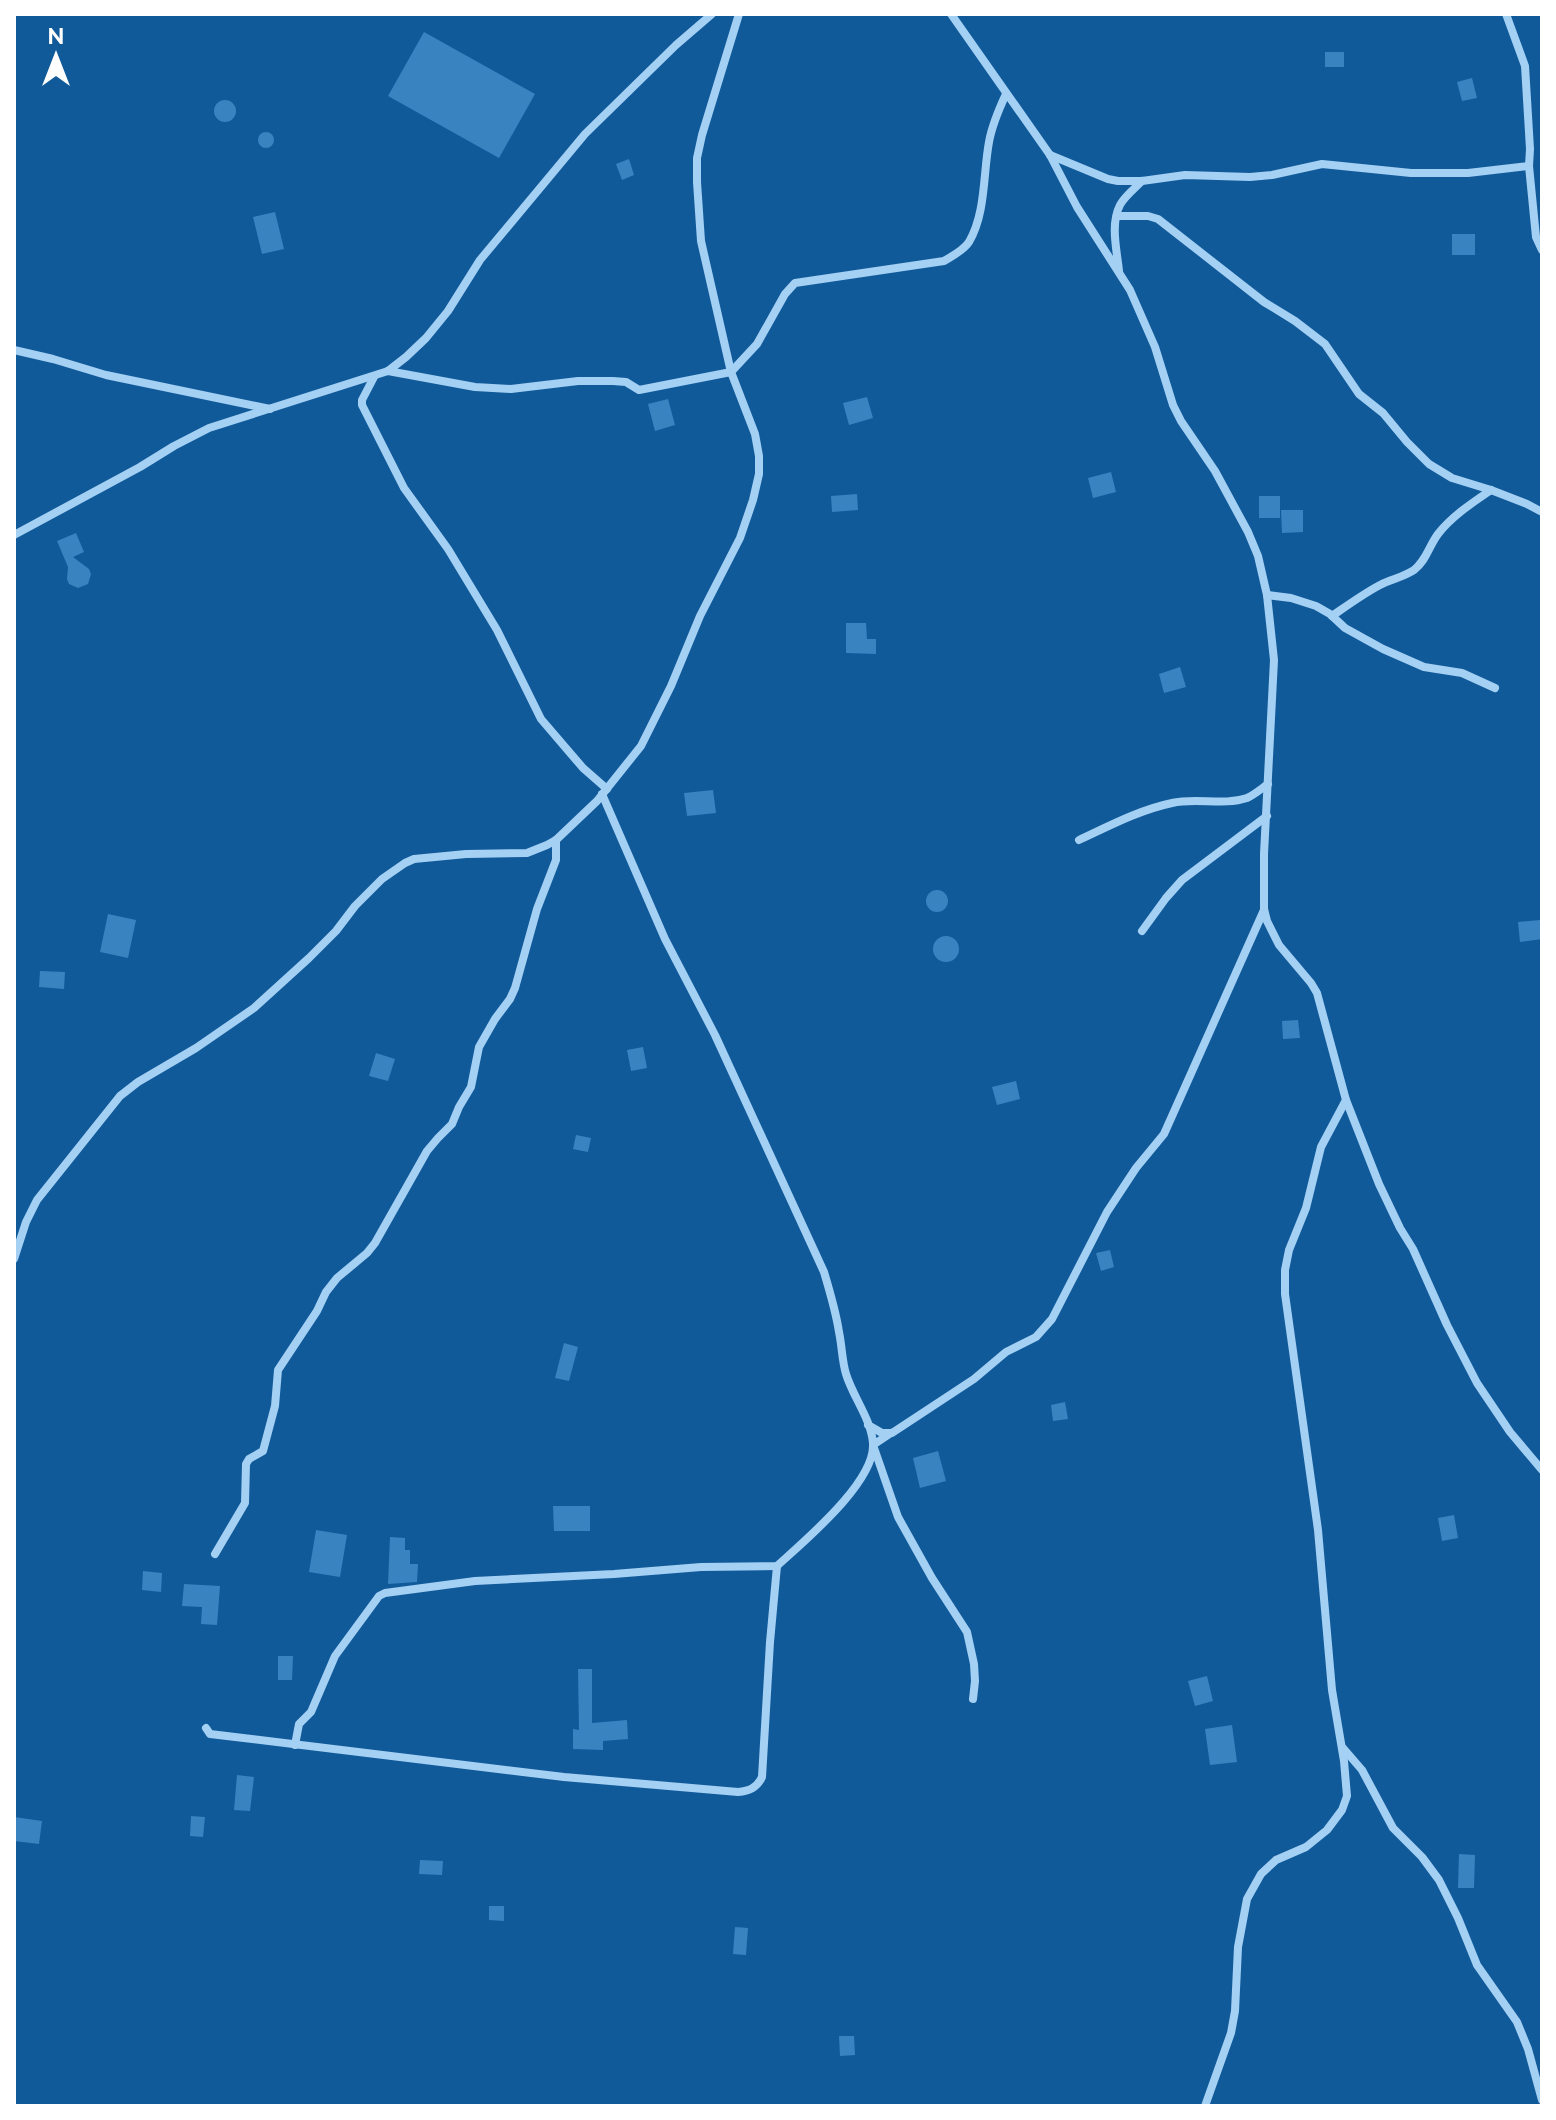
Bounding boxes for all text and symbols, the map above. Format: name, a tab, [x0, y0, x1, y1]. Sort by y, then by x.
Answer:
north arrow	[16, 16, 96, 96]
text: N	[48, 23, 64, 49]

